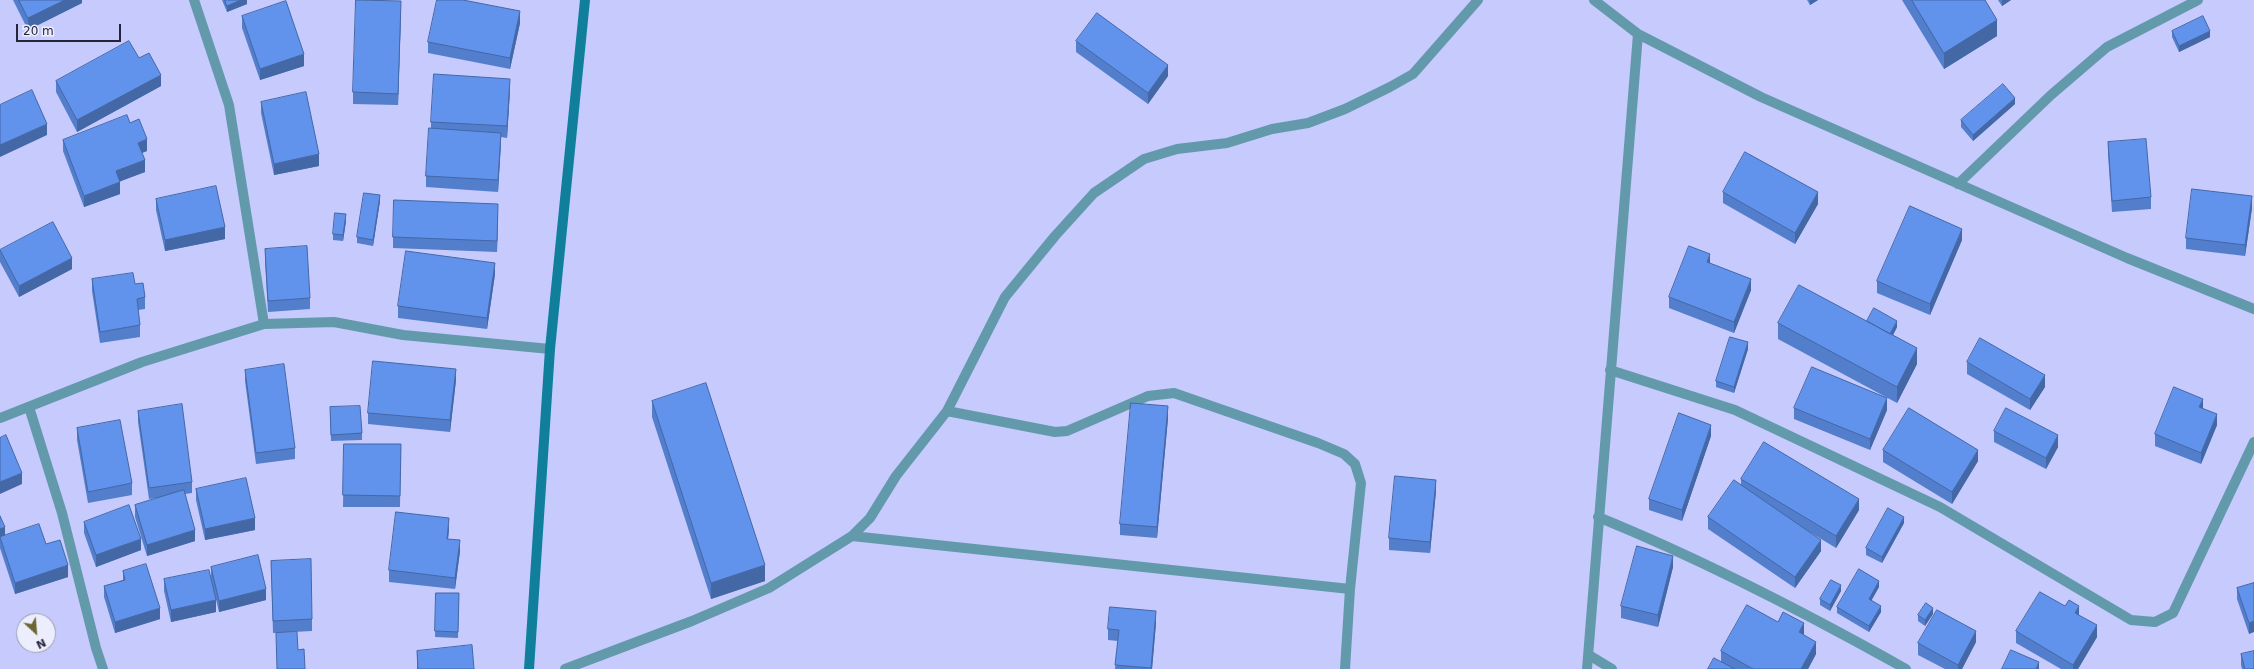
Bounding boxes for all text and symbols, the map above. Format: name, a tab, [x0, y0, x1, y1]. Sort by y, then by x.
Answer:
scale bar	[18, 16, 123, 42]
text: 20 m	[23, 24, 54, 38]
north arrow	[16, 613, 56, 653]
text: N	[34, 635, 48, 651]

